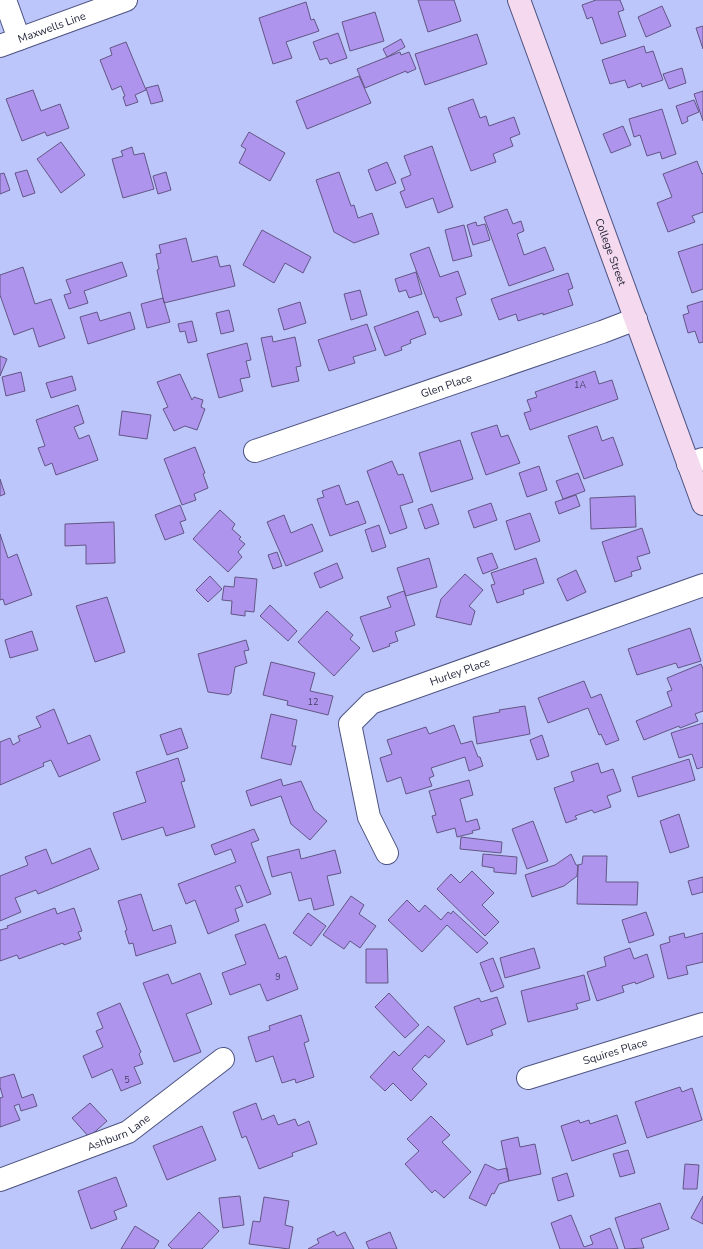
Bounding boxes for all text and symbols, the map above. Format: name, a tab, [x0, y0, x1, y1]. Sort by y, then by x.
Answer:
street label: Maxwells Line	[16, 8, 88, 47]
street label: College Street	[591, 216, 630, 288]
street label: Glen Place	[419, 370, 474, 402]
house number: 1A	[574, 379, 586, 391]
street label: Hurley Place	[428, 654, 492, 690]
house number: 12	[308, 696, 318, 708]
house number: 9	[275, 971, 281, 983]
street label: Squires Place	[581, 1035, 649, 1069]
house number: 5	[124, 1074, 130, 1086]
street label: Ashburn Lane	[85, 1111, 153, 1155]

